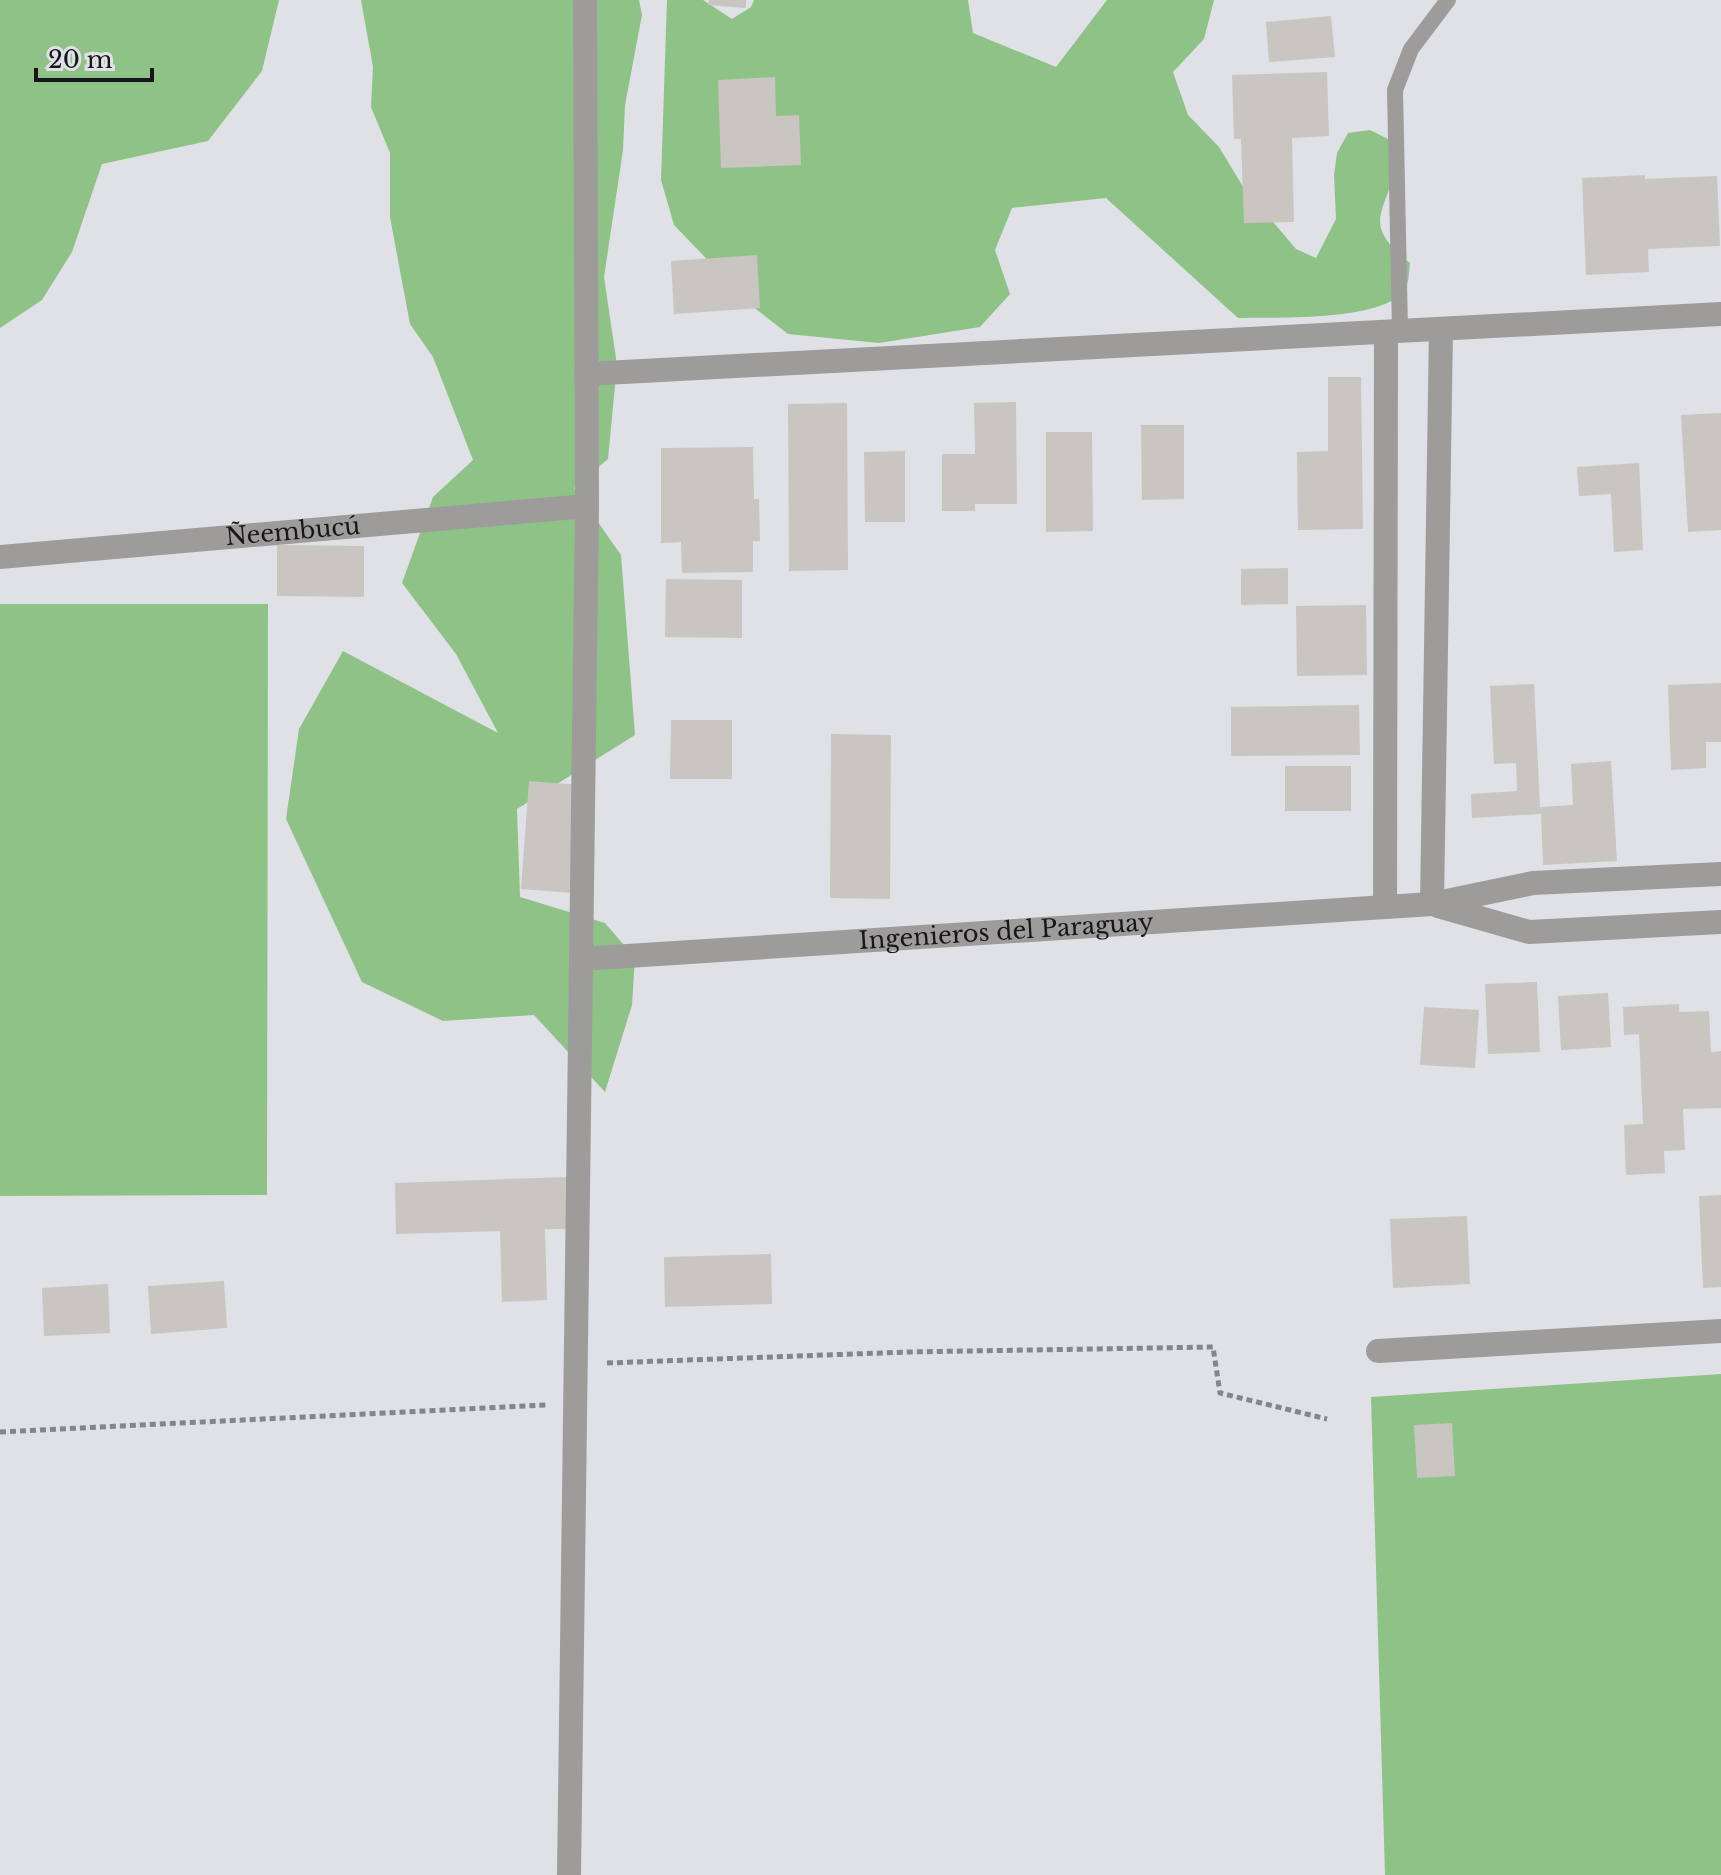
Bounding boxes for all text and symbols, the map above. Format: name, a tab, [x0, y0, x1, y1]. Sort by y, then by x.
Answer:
scale bar	[36, 32, 152, 82]
text: 20 m	[48, 45, 113, 74]
street label: Ñeembucú	[224, 511, 361, 551]
street label: Ingenieros del Paraguay	[858, 907, 1155, 955]

